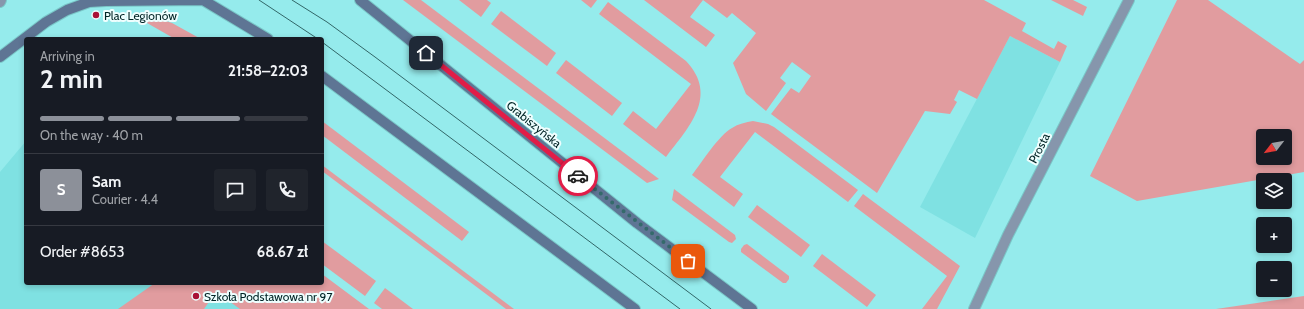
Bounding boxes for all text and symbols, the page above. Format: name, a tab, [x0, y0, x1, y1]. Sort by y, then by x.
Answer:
place label: Plac Legionów	[104, 8, 177, 23]
marker: Plac Legionów	[91, 10, 101, 20]
pin	[409, 36, 443, 70]
icon: home	[415, 42, 437, 64]
text: Arriving in	[40, 48, 95, 64]
text: 21:58–22:03	[228, 62, 308, 80]
text: 2 min	[40, 63, 103, 95]
street label: Grabiszyńska	[504, 97, 565, 151]
text: On the way · 40 m	[40, 127, 143, 143]
north arrow	[1256, 129, 1292, 165]
map controls	[1256, 129, 1292, 297]
street label: Prosta	[1025, 130, 1053, 166]
courier	[558, 156, 598, 196]
icon: car	[567, 165, 589, 187]
button: chat	[214, 169, 256, 211]
button: phone	[266, 169, 308, 211]
text: Sam	[92, 173, 121, 191]
button: layers	[1256, 173, 1292, 209]
text: S	[57, 181, 65, 199]
text: Courier · 4.4	[92, 191, 158, 207]
button: +	[1256, 217, 1292, 253]
text: Order #8653	[40, 243, 125, 261]
text: 68.67 zł	[257, 243, 308, 261]
pin	[671, 244, 705, 278]
icon: bag	[677, 250, 699, 272]
button: −	[1256, 261, 1292, 297]
place label: Szkoła Podstawowa nr 97	[204, 289, 332, 304]
marker: Szkoła Podstawowa nr 97	[191, 291, 201, 301]

